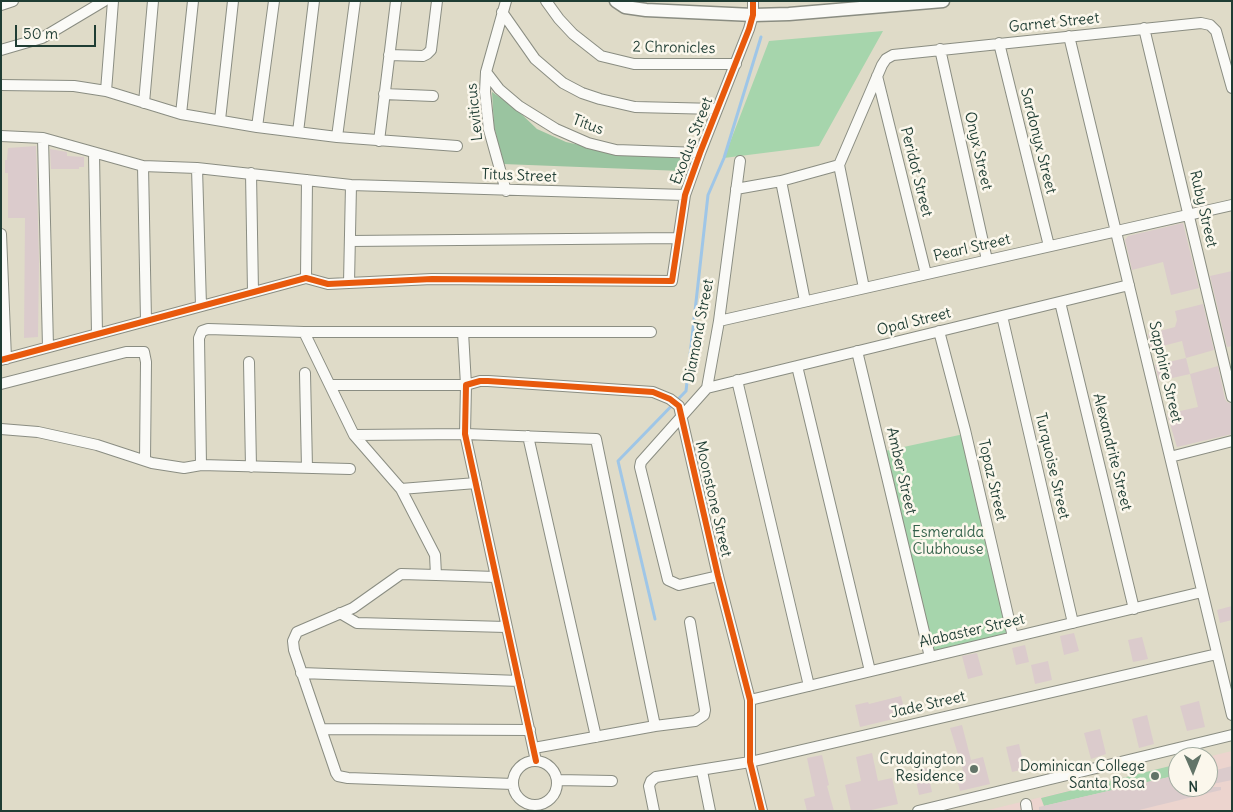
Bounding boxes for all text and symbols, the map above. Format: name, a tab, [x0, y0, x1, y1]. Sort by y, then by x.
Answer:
street label: Garnet Street	[1008, 9, 1100, 37]
scale bar	[18, 15, 99, 47]
text: 50 m	[23, 24, 58, 43]
street label: 2 Chronicles	[633, 38, 715, 58]
street label: Leviticus	[463, 82, 487, 142]
street label: Sardonyx Street	[1016, 86, 1060, 196]
street label: Exodus Street	[667, 95, 717, 187]
street label: Onyx Street	[960, 110, 996, 192]
street label: Titus	[570, 111, 606, 139]
street label: Peridot Street	[896, 125, 936, 219]
street label: Titus Street	[481, 166, 557, 186]
street label: Ruby Street	[1185, 169, 1221, 249]
street label: Pearl Street	[932, 230, 1012, 266]
street label: Diamond Street	[680, 278, 718, 384]
street label: Opal Street	[875, 304, 953, 340]
street label: Sapphire Street	[1145, 320, 1185, 424]
street label: Alexandrite Street	[1089, 391, 1135, 513]
street label: Turquoise Street	[1031, 411, 1073, 521]
street label: Amber Street	[882, 426, 920, 516]
street label: Topaz Street	[974, 437, 1010, 523]
street label: Moonstone Street	[691, 439, 735, 559]
park label: Esmeralda Clubhouse	[912, 524, 984, 559]
street label: Alabaster Street	[917, 610, 1027, 652]
street label: Jade Street	[889, 688, 967, 722]
north arrow	[1168, 747, 1218, 797]
place label: Crudgington Residence	[880, 751, 964, 786]
place label: Dominican College Santa Rosa	[1020, 758, 1145, 793]
marker: Crudgington Residence	[968, 763, 980, 775]
marker: Dominican College Santa Rosa	[1149, 770, 1161, 782]
text: N	[1188, 777, 1198, 795]

